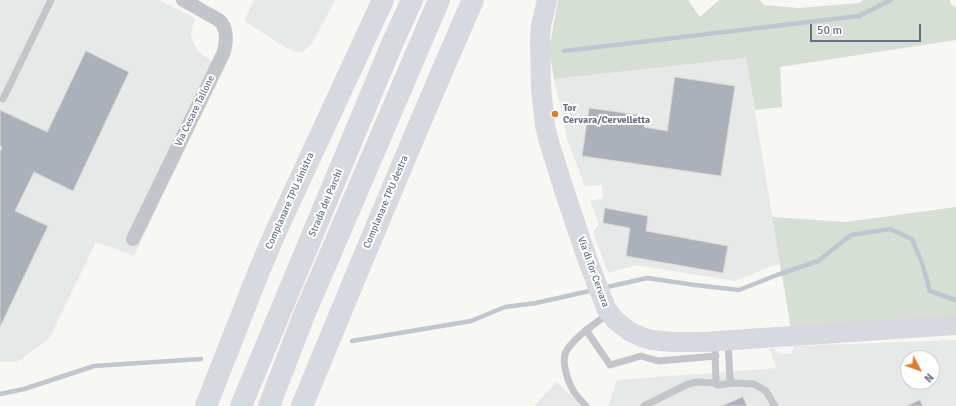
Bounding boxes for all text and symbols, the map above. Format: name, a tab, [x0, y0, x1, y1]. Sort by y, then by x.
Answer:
scale bar	[812, 16, 923, 42]
text: 50 m	[817, 23, 842, 38]
street label: Via Cesare Tallone	[173, 74, 217, 148]
place label: Tor Cervara/Cervelletta	[563, 102, 650, 126]
marker: Tor Cervara/Cervelletta	[550, 109, 560, 119]
street label: Complanare TPU sinistra	[263, 151, 317, 251]
street label: Complanare TPU destra	[361, 154, 411, 250]
street label: Strada dei Parchi	[306, 167, 346, 239]
street label: Via di Tor Cervara	[575, 235, 611, 309]
north arrow	[900, 350, 940, 390]
text: N	[921, 370, 936, 385]

